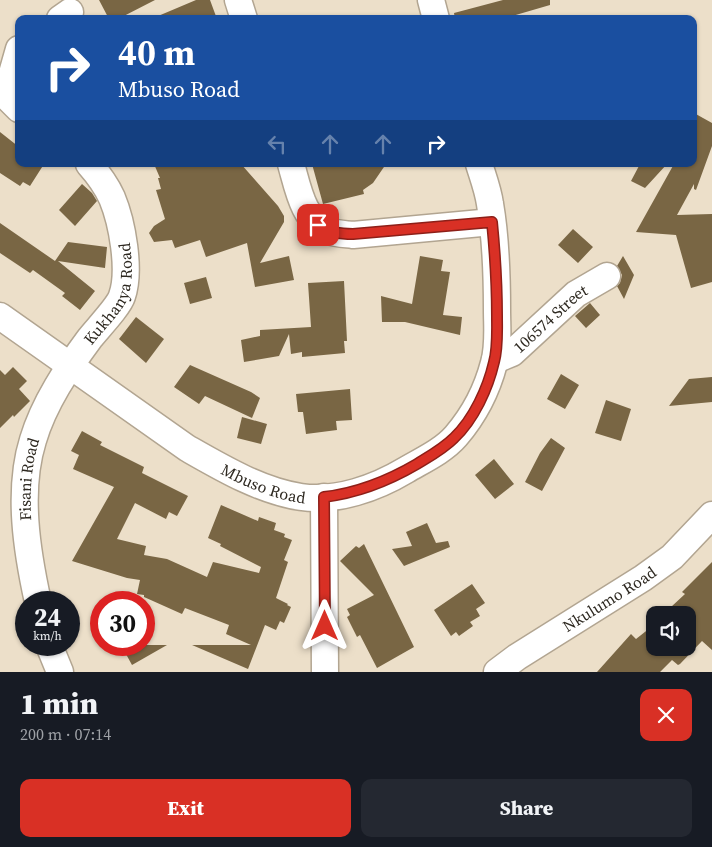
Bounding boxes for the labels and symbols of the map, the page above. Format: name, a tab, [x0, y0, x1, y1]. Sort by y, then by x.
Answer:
pin	[297, 204, 339, 246]
street label: Kukhanya Road	[78, 242, 137, 349]
street label: 106574 Street	[508, 278, 592, 358]
street label: Fisani Road	[14, 435, 44, 521]
street label: Mbuso Road	[218, 458, 307, 509]
street label: Nkulumo Road	[558, 561, 661, 637]
speed limit sign: 30	[90, 591, 155, 656]
position arrow	[298, 599, 350, 651]

